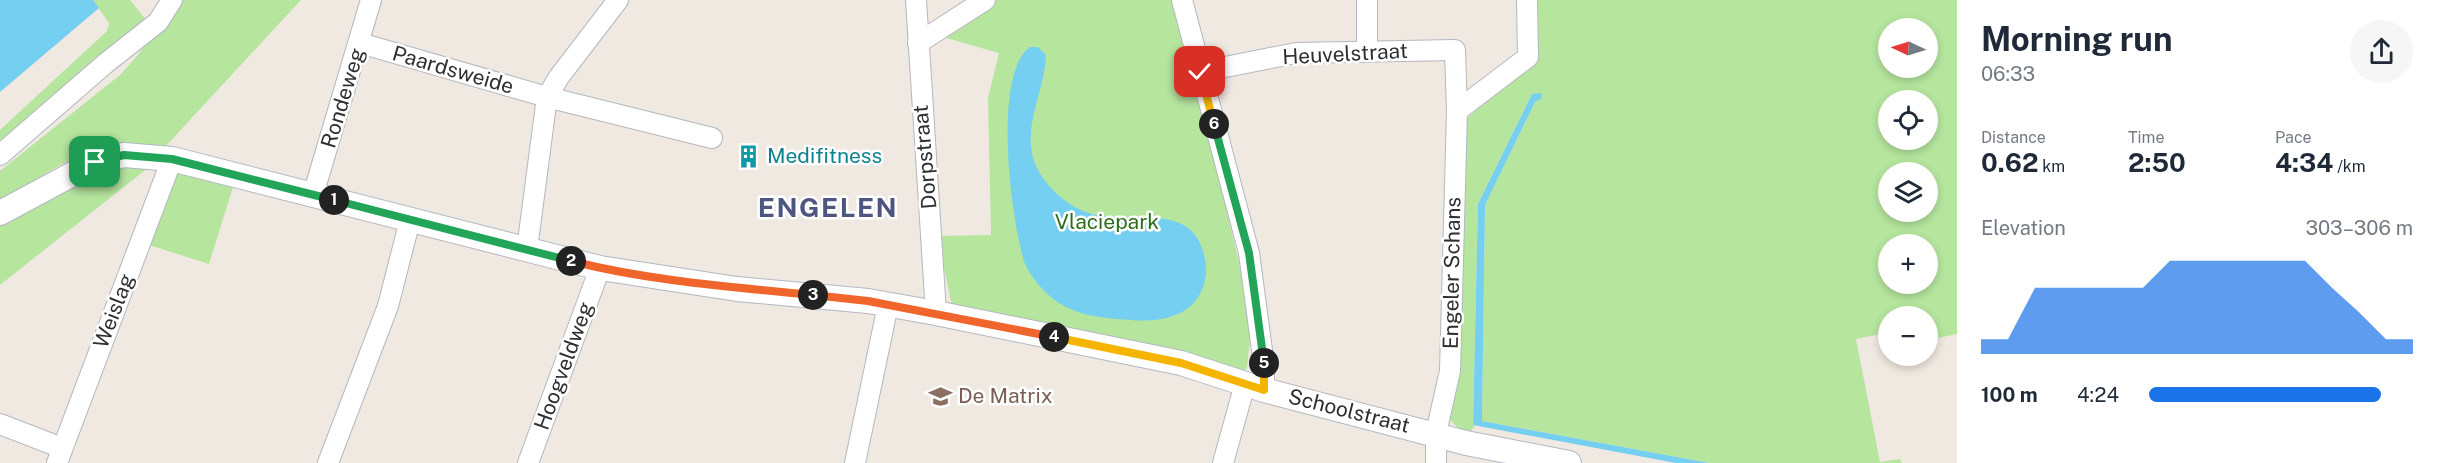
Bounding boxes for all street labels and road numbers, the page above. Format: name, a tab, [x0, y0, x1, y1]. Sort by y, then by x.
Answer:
street label: Heuvelstraat	[1282, 38, 1408, 69]
street label: Paardsweide	[390, 40, 517, 99]
street label: Rondeweg	[315, 45, 370, 151]
street label: Dorpstraat	[908, 104, 942, 210]
street label: Engeler Schans	[1438, 197, 1465, 349]
street label: Weislag	[88, 270, 139, 352]
street label: Hoogveldweg	[529, 298, 598, 433]
street label: Schoolstraat	[1286, 383, 1413, 438]

